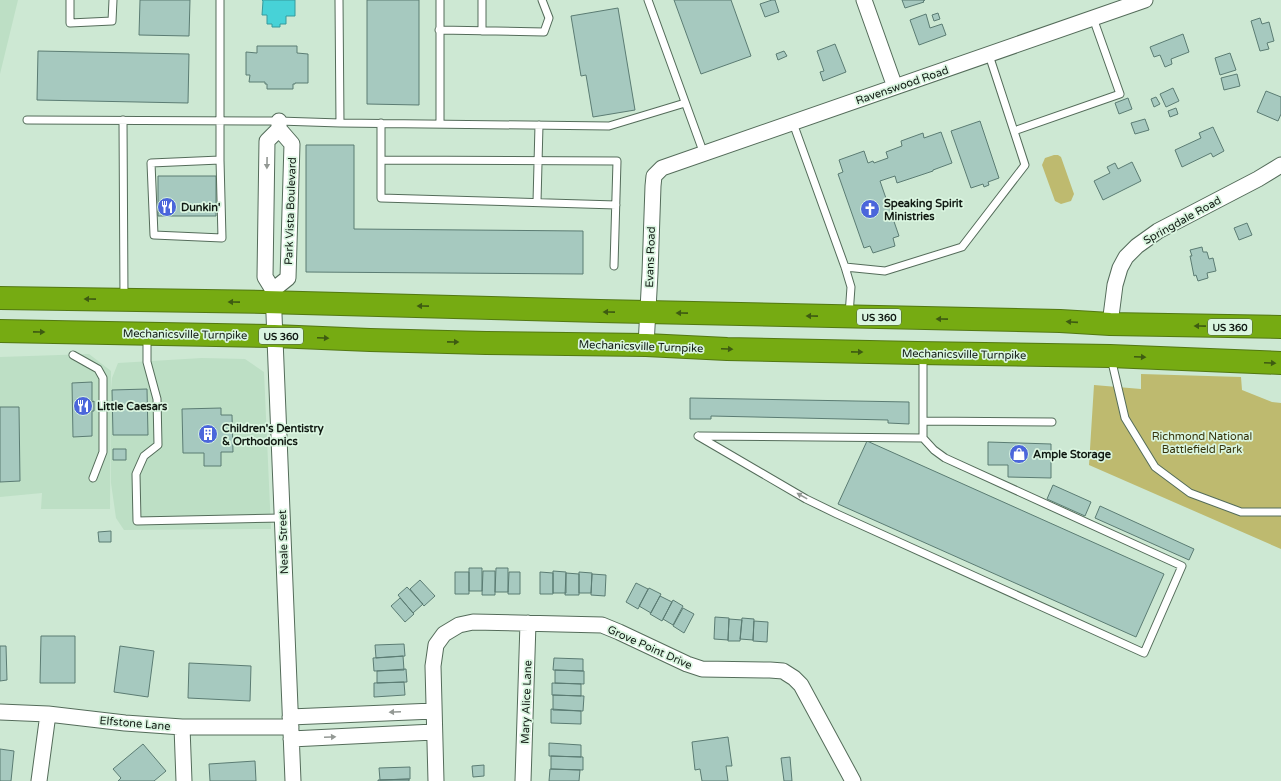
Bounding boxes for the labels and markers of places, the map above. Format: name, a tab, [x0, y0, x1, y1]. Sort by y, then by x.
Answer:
restaurant icon: Dunkin'	[156, 196, 178, 218]
place label: Speaking Spirit Ministries	[884, 197, 964, 223]
church icon: Speaking Spirit Ministries	[859, 198, 881, 220]
place label: Dunkin'	[181, 201, 221, 214]
restaurant icon: Little Caesars	[72, 395, 94, 417]
place label: Little Caesars	[97, 400, 168, 413]
place label: Children's Dentistry & Orthodonics	[222, 422, 324, 448]
building icon: Children's Dentistry & Orthodonics	[197, 423, 219, 445]
shop icon: Ample Storage	[1008, 443, 1030, 465]
place label: Ample Storage	[1033, 448, 1112, 462]

